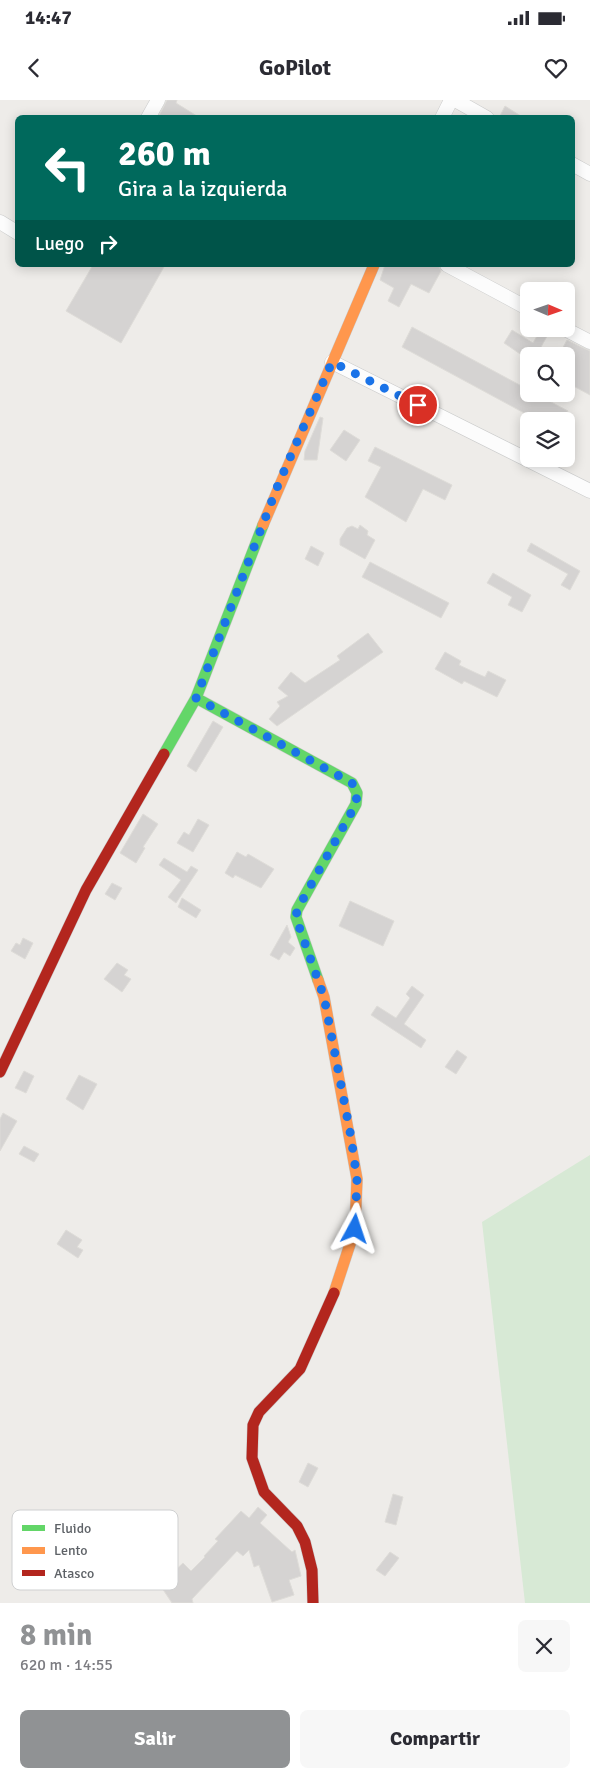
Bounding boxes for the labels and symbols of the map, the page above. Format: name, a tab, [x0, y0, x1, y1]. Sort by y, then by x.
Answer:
north arrow	[520, 282, 575, 338]
pin	[397, 384, 439, 426]
position arrow	[328, 1202, 380, 1254]
legend	[12, 1510, 178, 1590]
text: Fluido	[54, 1520, 91, 1537]
text: Lento	[54, 1542, 88, 1559]
text: Atasco	[54, 1565, 94, 1582]

